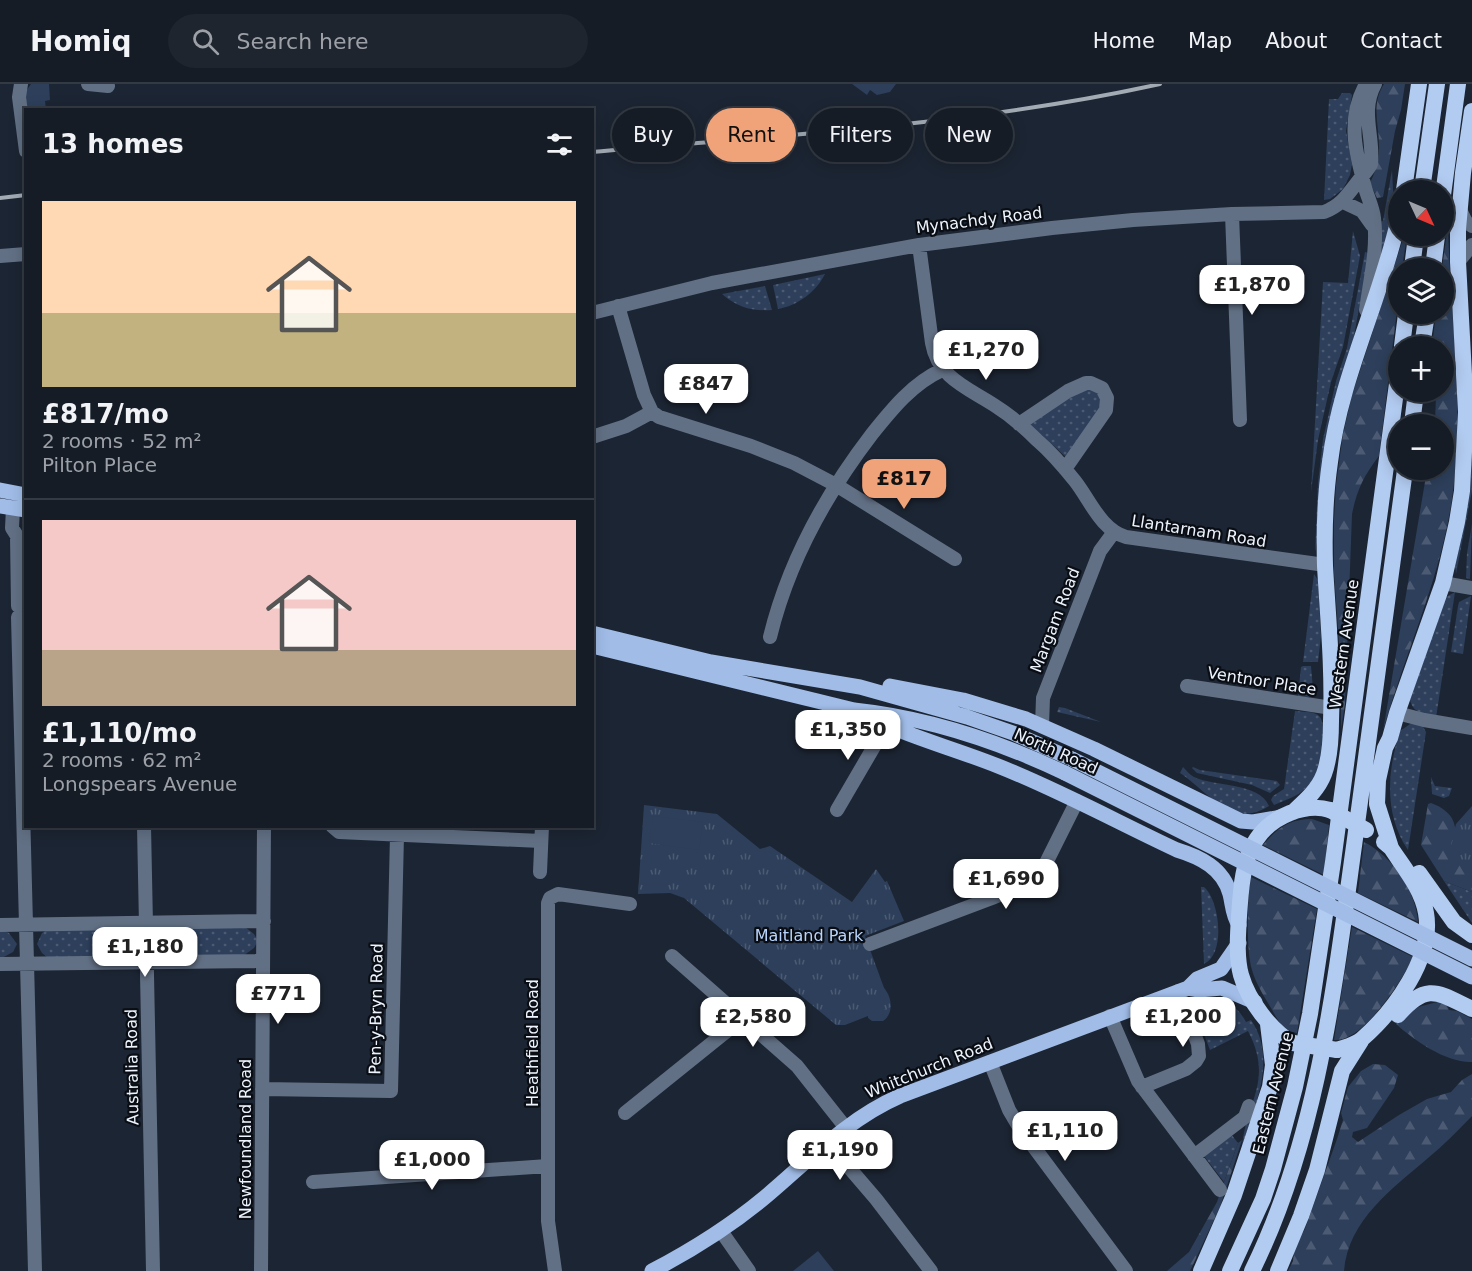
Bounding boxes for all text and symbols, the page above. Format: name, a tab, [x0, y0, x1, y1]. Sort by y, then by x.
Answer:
search box	[168, 14, 588, 68]
text: Homiq	[30, 25, 132, 58]
icon: search	[189, 25, 222, 58]
text: Search here	[237, 29, 369, 54]
text: Home	[1093, 29, 1155, 53]
text: Map	[1188, 29, 1232, 53]
text: About	[1265, 29, 1327, 53]
text: Contact	[1360, 29, 1442, 53]
chip: Buy	[612, 108, 694, 162]
chip: Rent	[706, 108, 796, 162]
chip: Filters	[808, 108, 913, 162]
chip: New	[925, 108, 1013, 162]
icon: filters	[543, 128, 576, 161]
text: 13 homes	[42, 129, 184, 159]
north arrow	[1388, 180, 1454, 246]
map controls	[1388, 180, 1454, 480]
street label: Mynachdy Road	[915, 203, 1043, 237]
icon: home	[255, 240, 363, 348]
button: layers	[1388, 258, 1454, 324]
pin: £1,870	[1203, 265, 1301, 316]
text: £1,870	[1213, 272, 1291, 296]
pin: £1,270	[937, 330, 1035, 381]
button: +	[1388, 336, 1454, 402]
text: £1,270	[947, 337, 1025, 361]
pin: £847	[670, 364, 742, 415]
text: £847	[678, 371, 734, 395]
text: £817/mo	[42, 399, 169, 429]
button: −	[1388, 414, 1454, 480]
text: 2 rooms · 52 m²	[42, 429, 202, 453]
text: Pilton Place	[42, 453, 157, 477]
pin: £817	[868, 459, 940, 510]
text: £817	[876, 466, 932, 490]
street label: Llantarnam Road	[1130, 511, 1268, 551]
icon: home	[255, 559, 363, 667]
street label: Margam Road	[1026, 565, 1084, 675]
street label: Western Avenue	[1326, 578, 1362, 710]
street label: Ventnor Place	[1206, 663, 1318, 699]
pin: £1,350	[799, 710, 897, 761]
text: £1,350	[809, 717, 887, 741]
text: £1,110/mo	[42, 718, 197, 748]
street label: North Road	[1011, 724, 1101, 778]
text: 2 rooms · 62 m²	[42, 748, 202, 772]
text: Longspears Avenue	[42, 772, 237, 796]
pin: £1,690	[957, 859, 1055, 910]
text: £1,690	[967, 866, 1045, 890]
park label: Maitland Park	[755, 926, 864, 945]
pin: £1,180	[96, 927, 194, 978]
text: £1,180	[106, 934, 184, 958]
street label: Pen-y-Bryn Road	[365, 943, 387, 1075]
pin: £771	[242, 974, 314, 1025]
street label: Heathfield Road	[523, 979, 542, 1107]
text: £771	[250, 981, 306, 1005]
pin: £2,580	[704, 997, 802, 1048]
pin: £1,200	[1134, 997, 1232, 1048]
text: £2,580	[714, 1004, 792, 1028]
text: £1,200	[1144, 1004, 1222, 1028]
street label: Australia Road	[121, 1009, 143, 1125]
street label: Eastern Avenue	[1249, 1030, 1297, 1156]
street label: Whitchurch Road	[862, 1034, 996, 1102]
street label: Newfoundland Road	[236, 1059, 255, 1219]
pin: £1,110	[1016, 1111, 1114, 1162]
text: £1,110	[1026, 1118, 1104, 1142]
pin: £1,190	[791, 1130, 889, 1181]
text: £1,190	[801, 1137, 879, 1161]
pin: £1,000	[383, 1140, 481, 1191]
text: £1,000	[393, 1147, 471, 1171]

